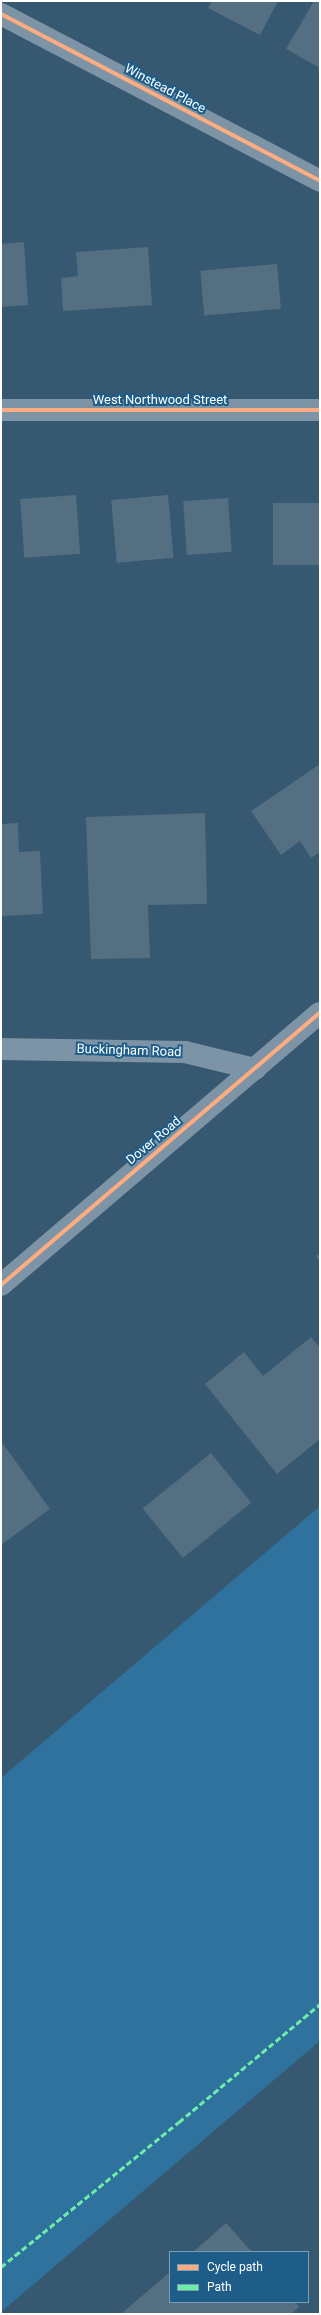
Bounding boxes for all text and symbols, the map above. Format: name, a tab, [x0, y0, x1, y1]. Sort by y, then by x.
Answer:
street label: Winstead Place	[122, 61, 208, 117]
street label: West Northwood Street	[93, 392, 227, 408]
street label: Buckingham Road	[76, 1041, 182, 1061]
street label: Dover Road	[124, 1114, 184, 1168]
legend	[169, 2251, 309, 2303]
text: Cycle path	[207, 2260, 263, 2274]
text: Path	[207, 2280, 232, 2294]

